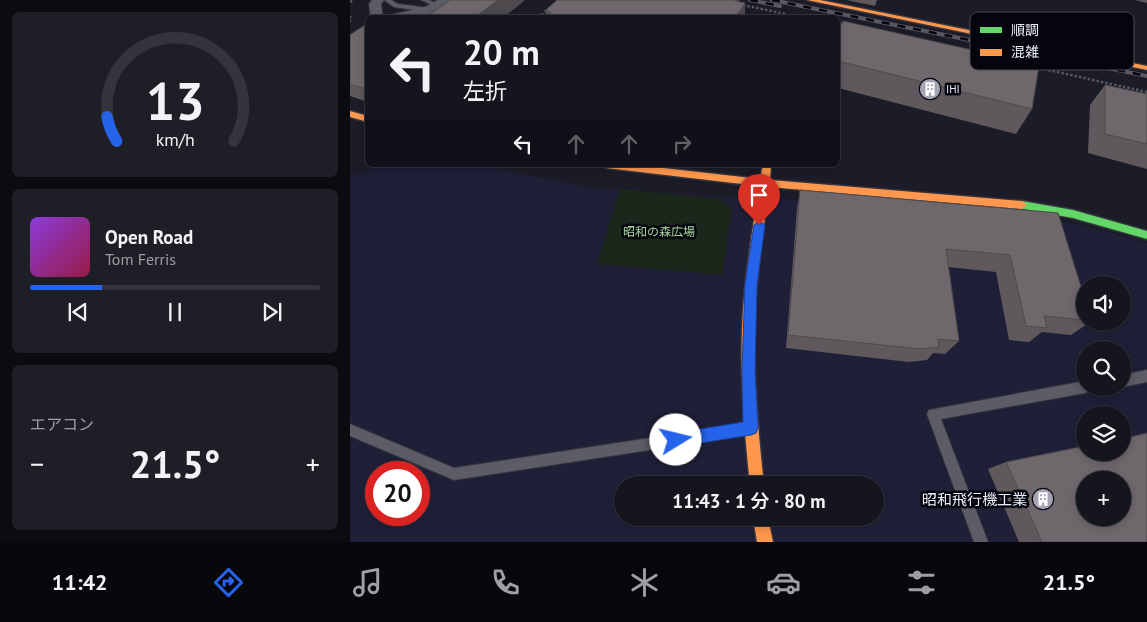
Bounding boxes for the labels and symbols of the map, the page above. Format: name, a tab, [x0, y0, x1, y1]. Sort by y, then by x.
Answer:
legend	[970, 12, 1134, 70]
text: 順調	[1011, 21, 1039, 39]
text: 混雑	[1011, 43, 1039, 61]
building icon: IHI	[918, 77, 942, 101]
place label: IHI	[946, 82, 960, 96]
pin	[738, 174, 780, 225]
park label: 昭和の森広場	[623, 224, 695, 239]
position arrow	[649, 413, 701, 465]
speed limit sign: 20	[365, 461, 430, 526]
building icon: 昭和飛行機工業	[1031, 487, 1055, 511]
place label: 昭和飛行機工業	[922, 490, 1027, 509]

